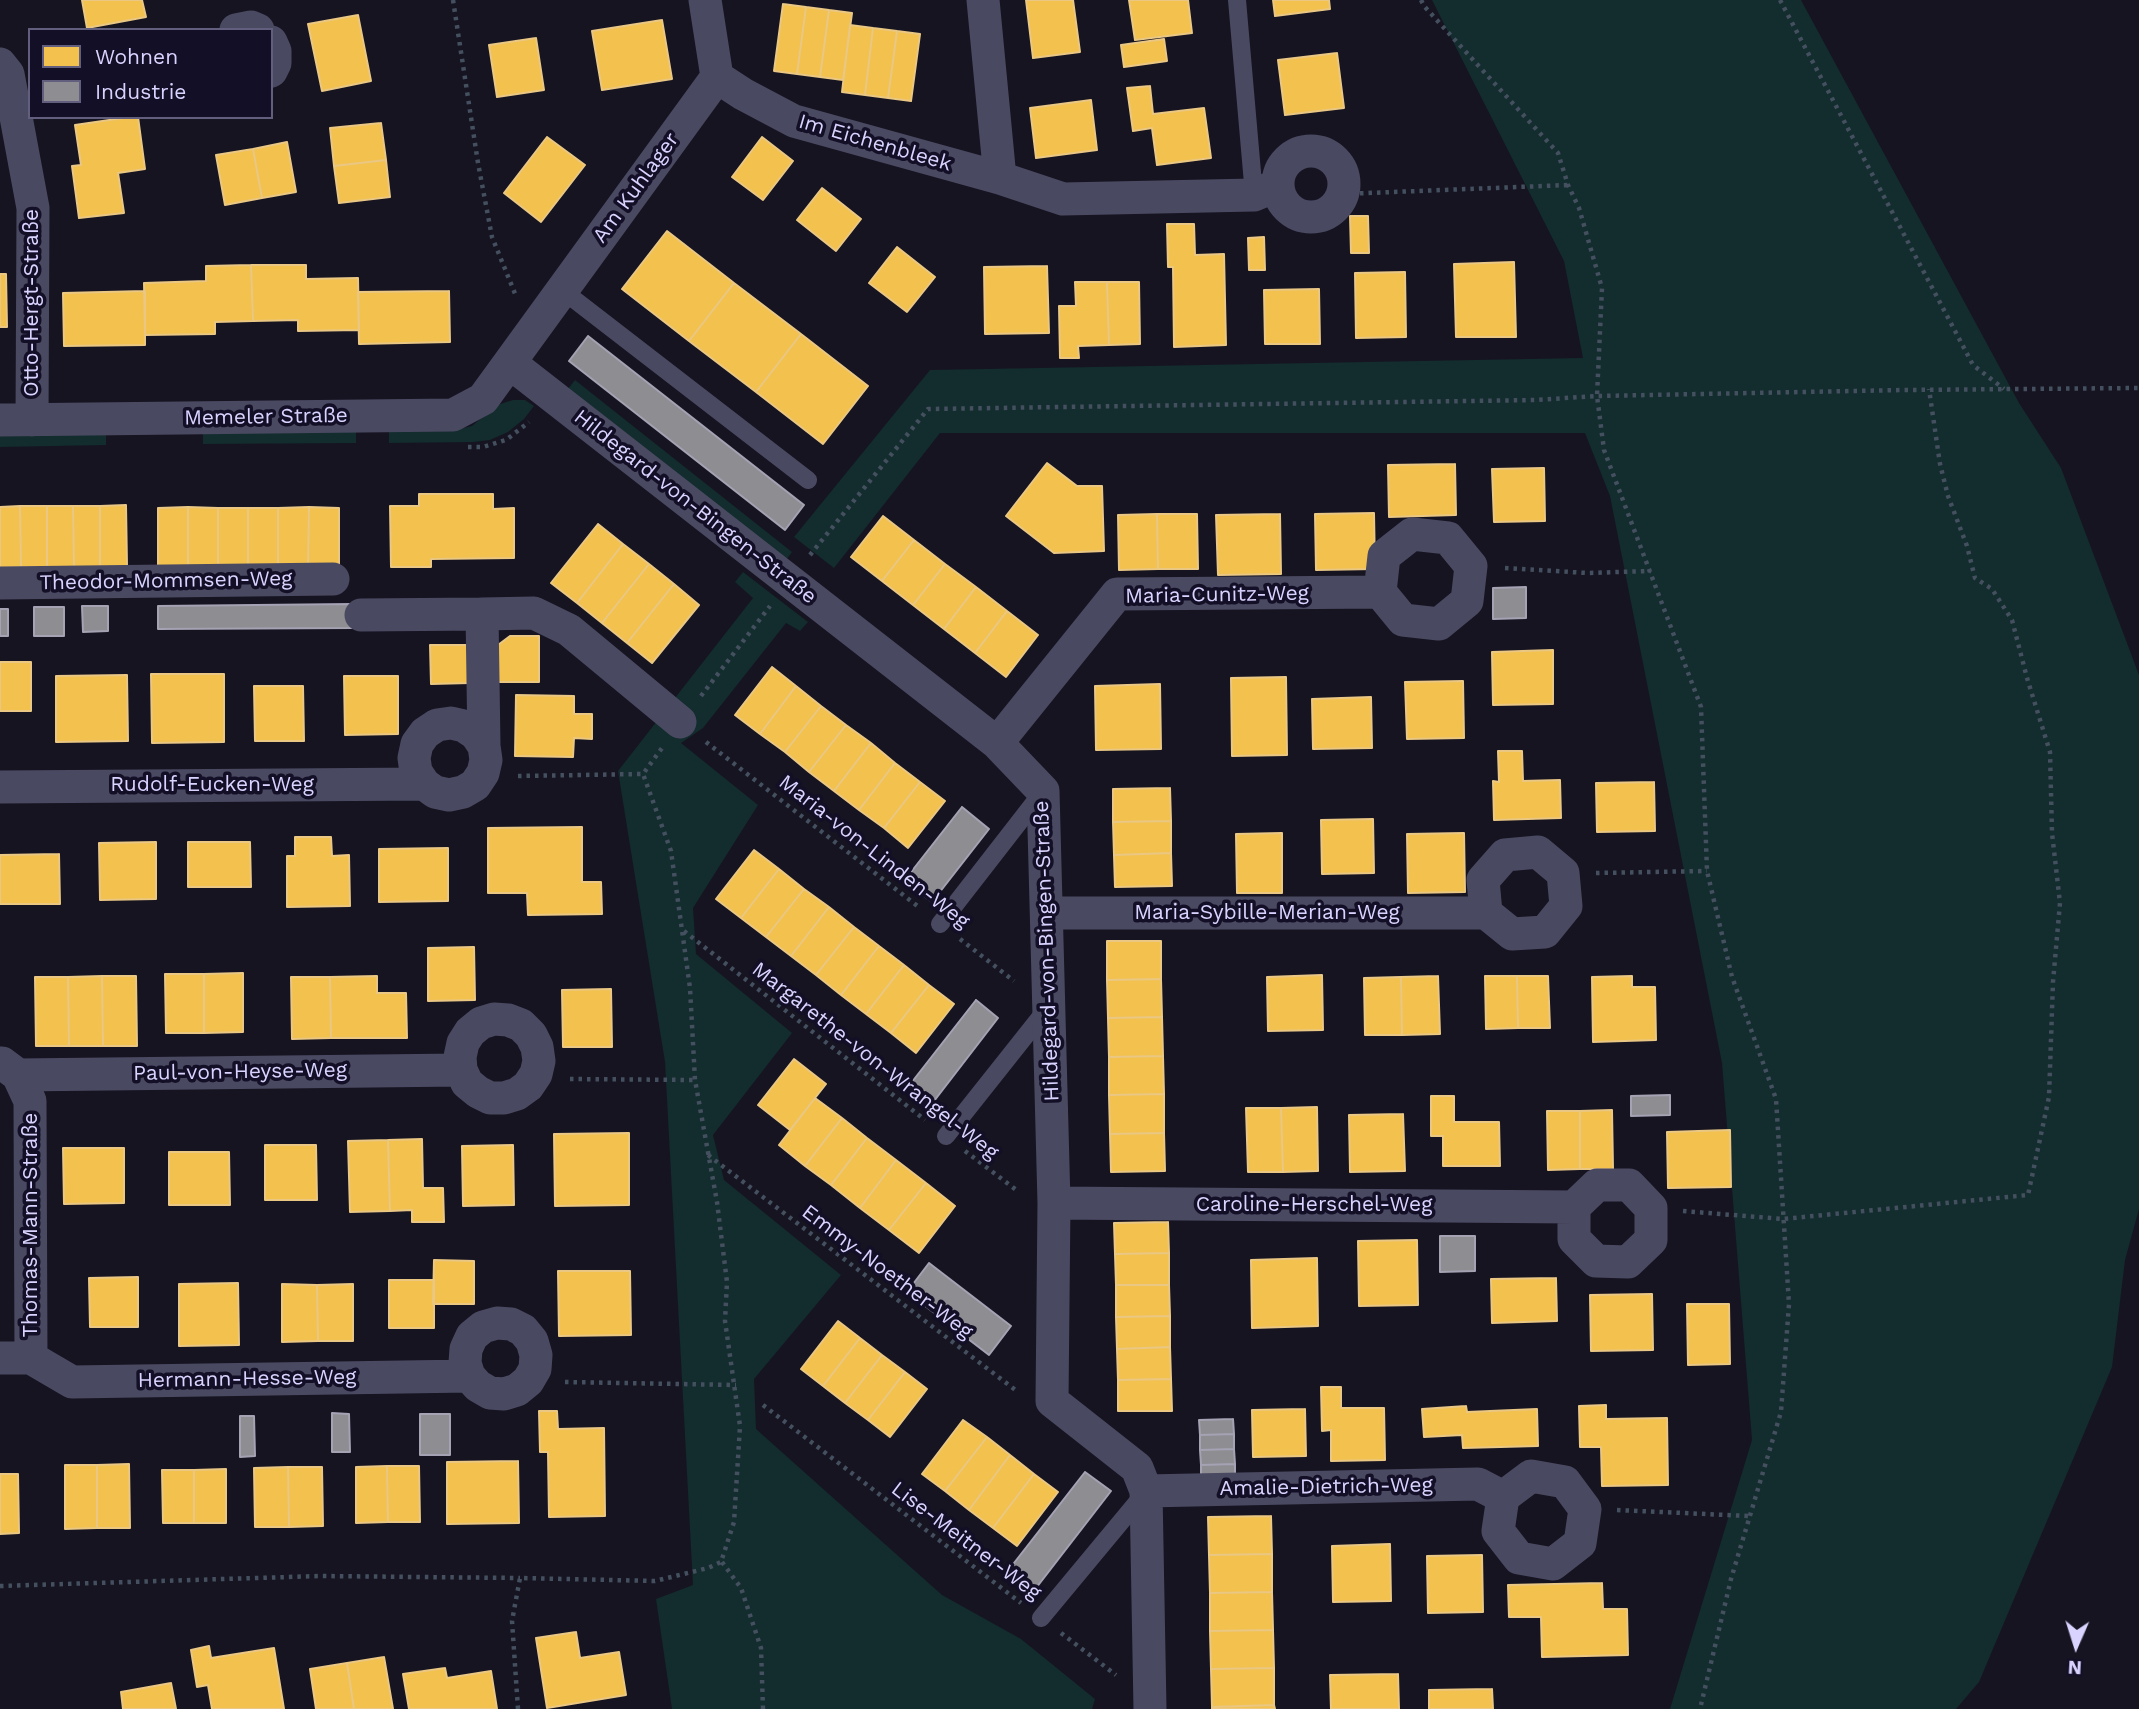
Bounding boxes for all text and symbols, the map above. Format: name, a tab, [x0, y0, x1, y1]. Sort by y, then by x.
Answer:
legend	[28, 28, 273, 119]
text: Wohnen	[95, 44, 178, 69]
text: Industrie	[95, 79, 186, 104]
street label: Im Eichenbleek	[796, 109, 954, 177]
street label: Am Kuhlager	[587, 128, 685, 248]
street label: Otto-Hergt-Straße	[19, 209, 45, 397]
street label: Memeler Straße	[184, 403, 348, 431]
street label: Hildegard-von-Bingen-Straße	[569, 404, 821, 610]
street label: Theodor-Mommsen-Weg	[39, 566, 293, 596]
street label: Maria-Cunitz-Weg	[1125, 581, 1309, 609]
street label: Maria-von-Linden-Weg	[774, 770, 974, 934]
street label: Rudolf-Eucken-Weg	[110, 772, 314, 798]
street label: Hildegard-von-Bingen-Straße	[1029, 800, 1065, 1102]
street label: Maria-Sybille-Merian-Weg	[1134, 900, 1400, 926]
street label: Margarethe-von-Wrangel-Weg	[747, 957, 1003, 1165]
street label: Paul-von-Heyse-Weg	[133, 1058, 347, 1086]
street label: Thomas-Mann-Straße	[18, 1113, 44, 1337]
street label: Caroline-Herschel-Weg	[1196, 1192, 1432, 1218]
street label: Emmy-Noether-Weg	[797, 1199, 977, 1345]
street label: Hermann-Hesse-Weg	[137, 1364, 357, 1394]
street label: Amalie-Dietrich-Weg	[1219, 1473, 1433, 1501]
street label: Lise-Meitner-Weg	[886, 1476, 1046, 1606]
north arrow	[2041, 1611, 2111, 1681]
text: N	[2067, 1656, 2083, 1679]

